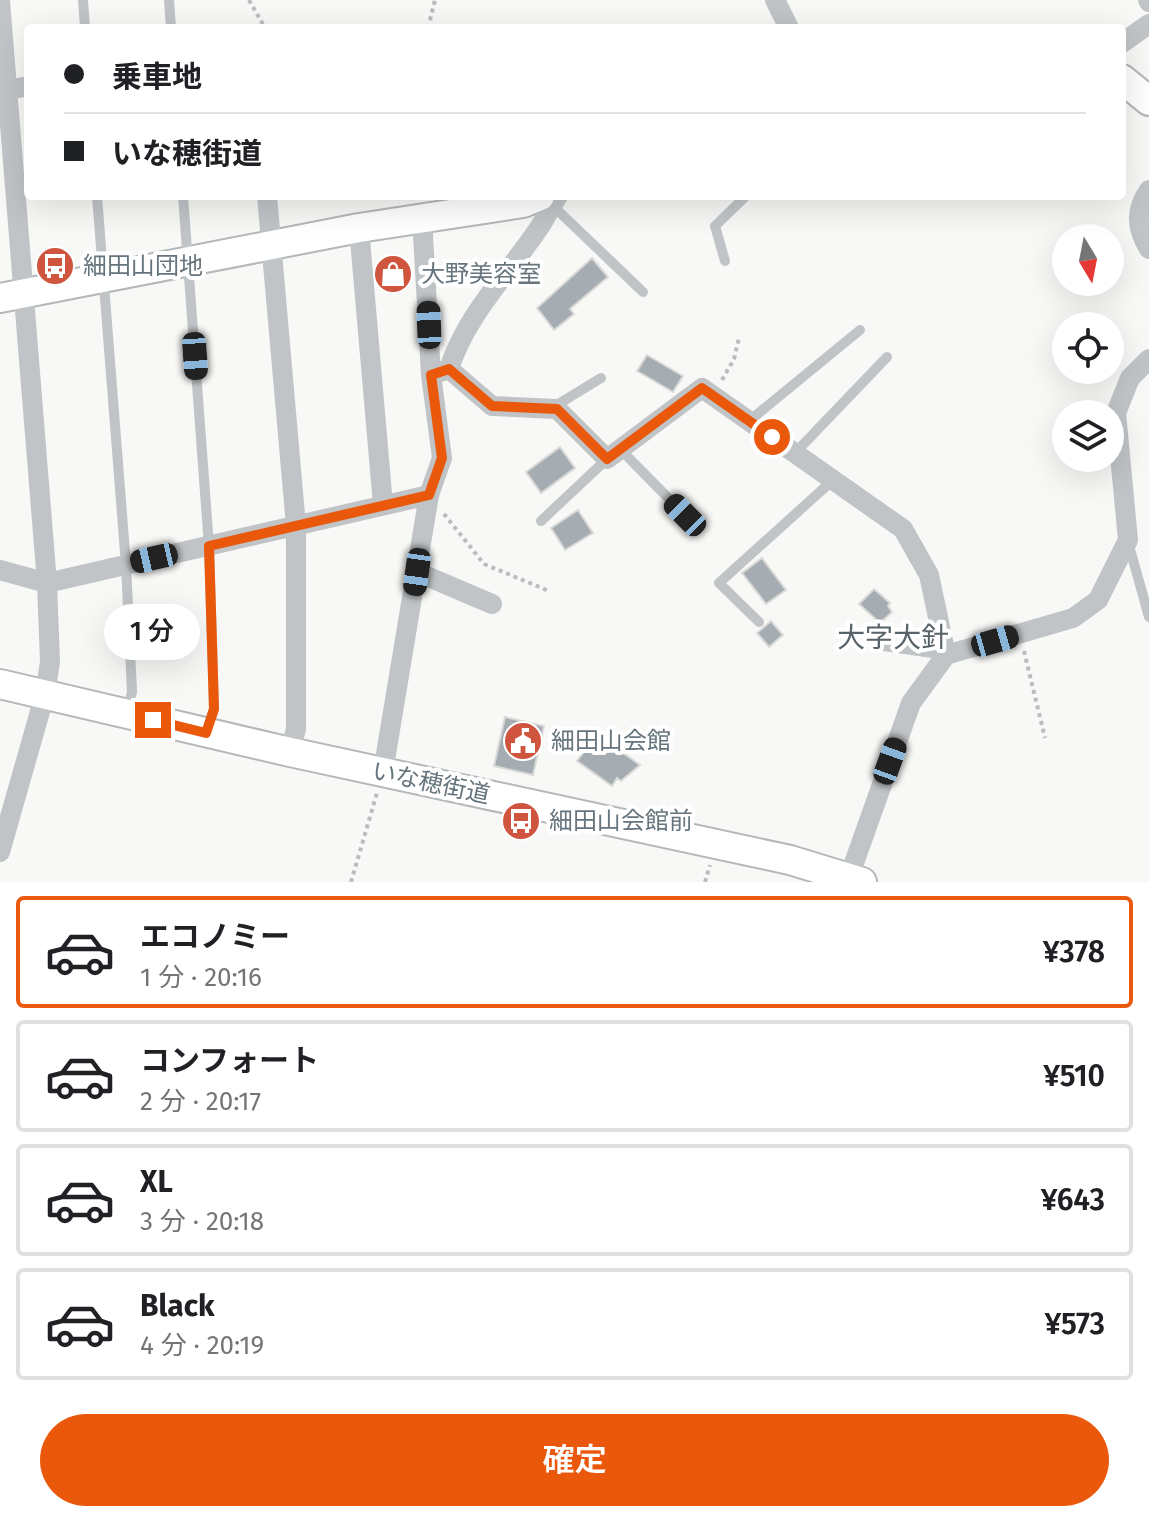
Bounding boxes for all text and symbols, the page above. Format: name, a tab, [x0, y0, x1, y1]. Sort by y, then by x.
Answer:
text: 乗車地	[112, 59, 202, 95]
text: いな穂街道	[112, 136, 262, 172]
north arrow	[1052, 224, 1124, 296]
map controls	[1052, 224, 1124, 472]
bus stop icon: 細田山団地	[34, 245, 76, 287]
place label: 細田山団地	[83, 252, 203, 280]
shop icon: 大野美容室	[372, 253, 414, 295]
place label: 大野美容室	[421, 260, 541, 288]
car	[416, 301, 442, 349]
button: locate	[1052, 312, 1124, 384]
car	[181, 331, 209, 381]
button: layers	[1052, 400, 1124, 472]
route start	[754, 419, 790, 455]
car	[660, 490, 710, 540]
car	[128, 541, 180, 575]
car	[402, 547, 432, 597]
callout: 1 分	[105, 604, 201, 660]
text: 1 分	[130, 616, 174, 647]
district label: 大字大針	[837, 621, 949, 654]
car	[969, 623, 1021, 659]
route end	[135, 702, 171, 738]
public building icon: 細田山会館	[502, 720, 544, 762]
place label: 細田山会館	[551, 727, 671, 755]
car	[871, 734, 909, 788]
street label: いな穂街道	[369, 757, 493, 809]
bus stop icon: 細田山会館前	[500, 800, 542, 842]
place label: 細田山会館前	[549, 807, 693, 835]
icon: car	[44, 916, 116, 988]
text: エコノミー	[140, 919, 290, 955]
text: ¥378	[1043, 934, 1105, 970]
text: 1 分 · 20:16	[140, 962, 262, 993]
icon: car	[44, 1040, 116, 1112]
text: コンフォート	[140, 1043, 319, 1079]
text: ¥510	[1043, 1058, 1105, 1094]
text: 2 分 · 20:17	[140, 1086, 261, 1117]
icon: car	[44, 1164, 116, 1236]
text: XL	[140, 1164, 173, 1200]
text: ¥643	[1041, 1182, 1105, 1218]
text: 3 分 · 20:18	[140, 1206, 264, 1237]
icon: car	[44, 1288, 116, 1360]
text: Black	[140, 1288, 215, 1324]
text: ¥573	[1044, 1306, 1105, 1342]
text: 4 分 · 20:19	[140, 1330, 264, 1361]
button: 確定	[40, 1414, 1109, 1506]

